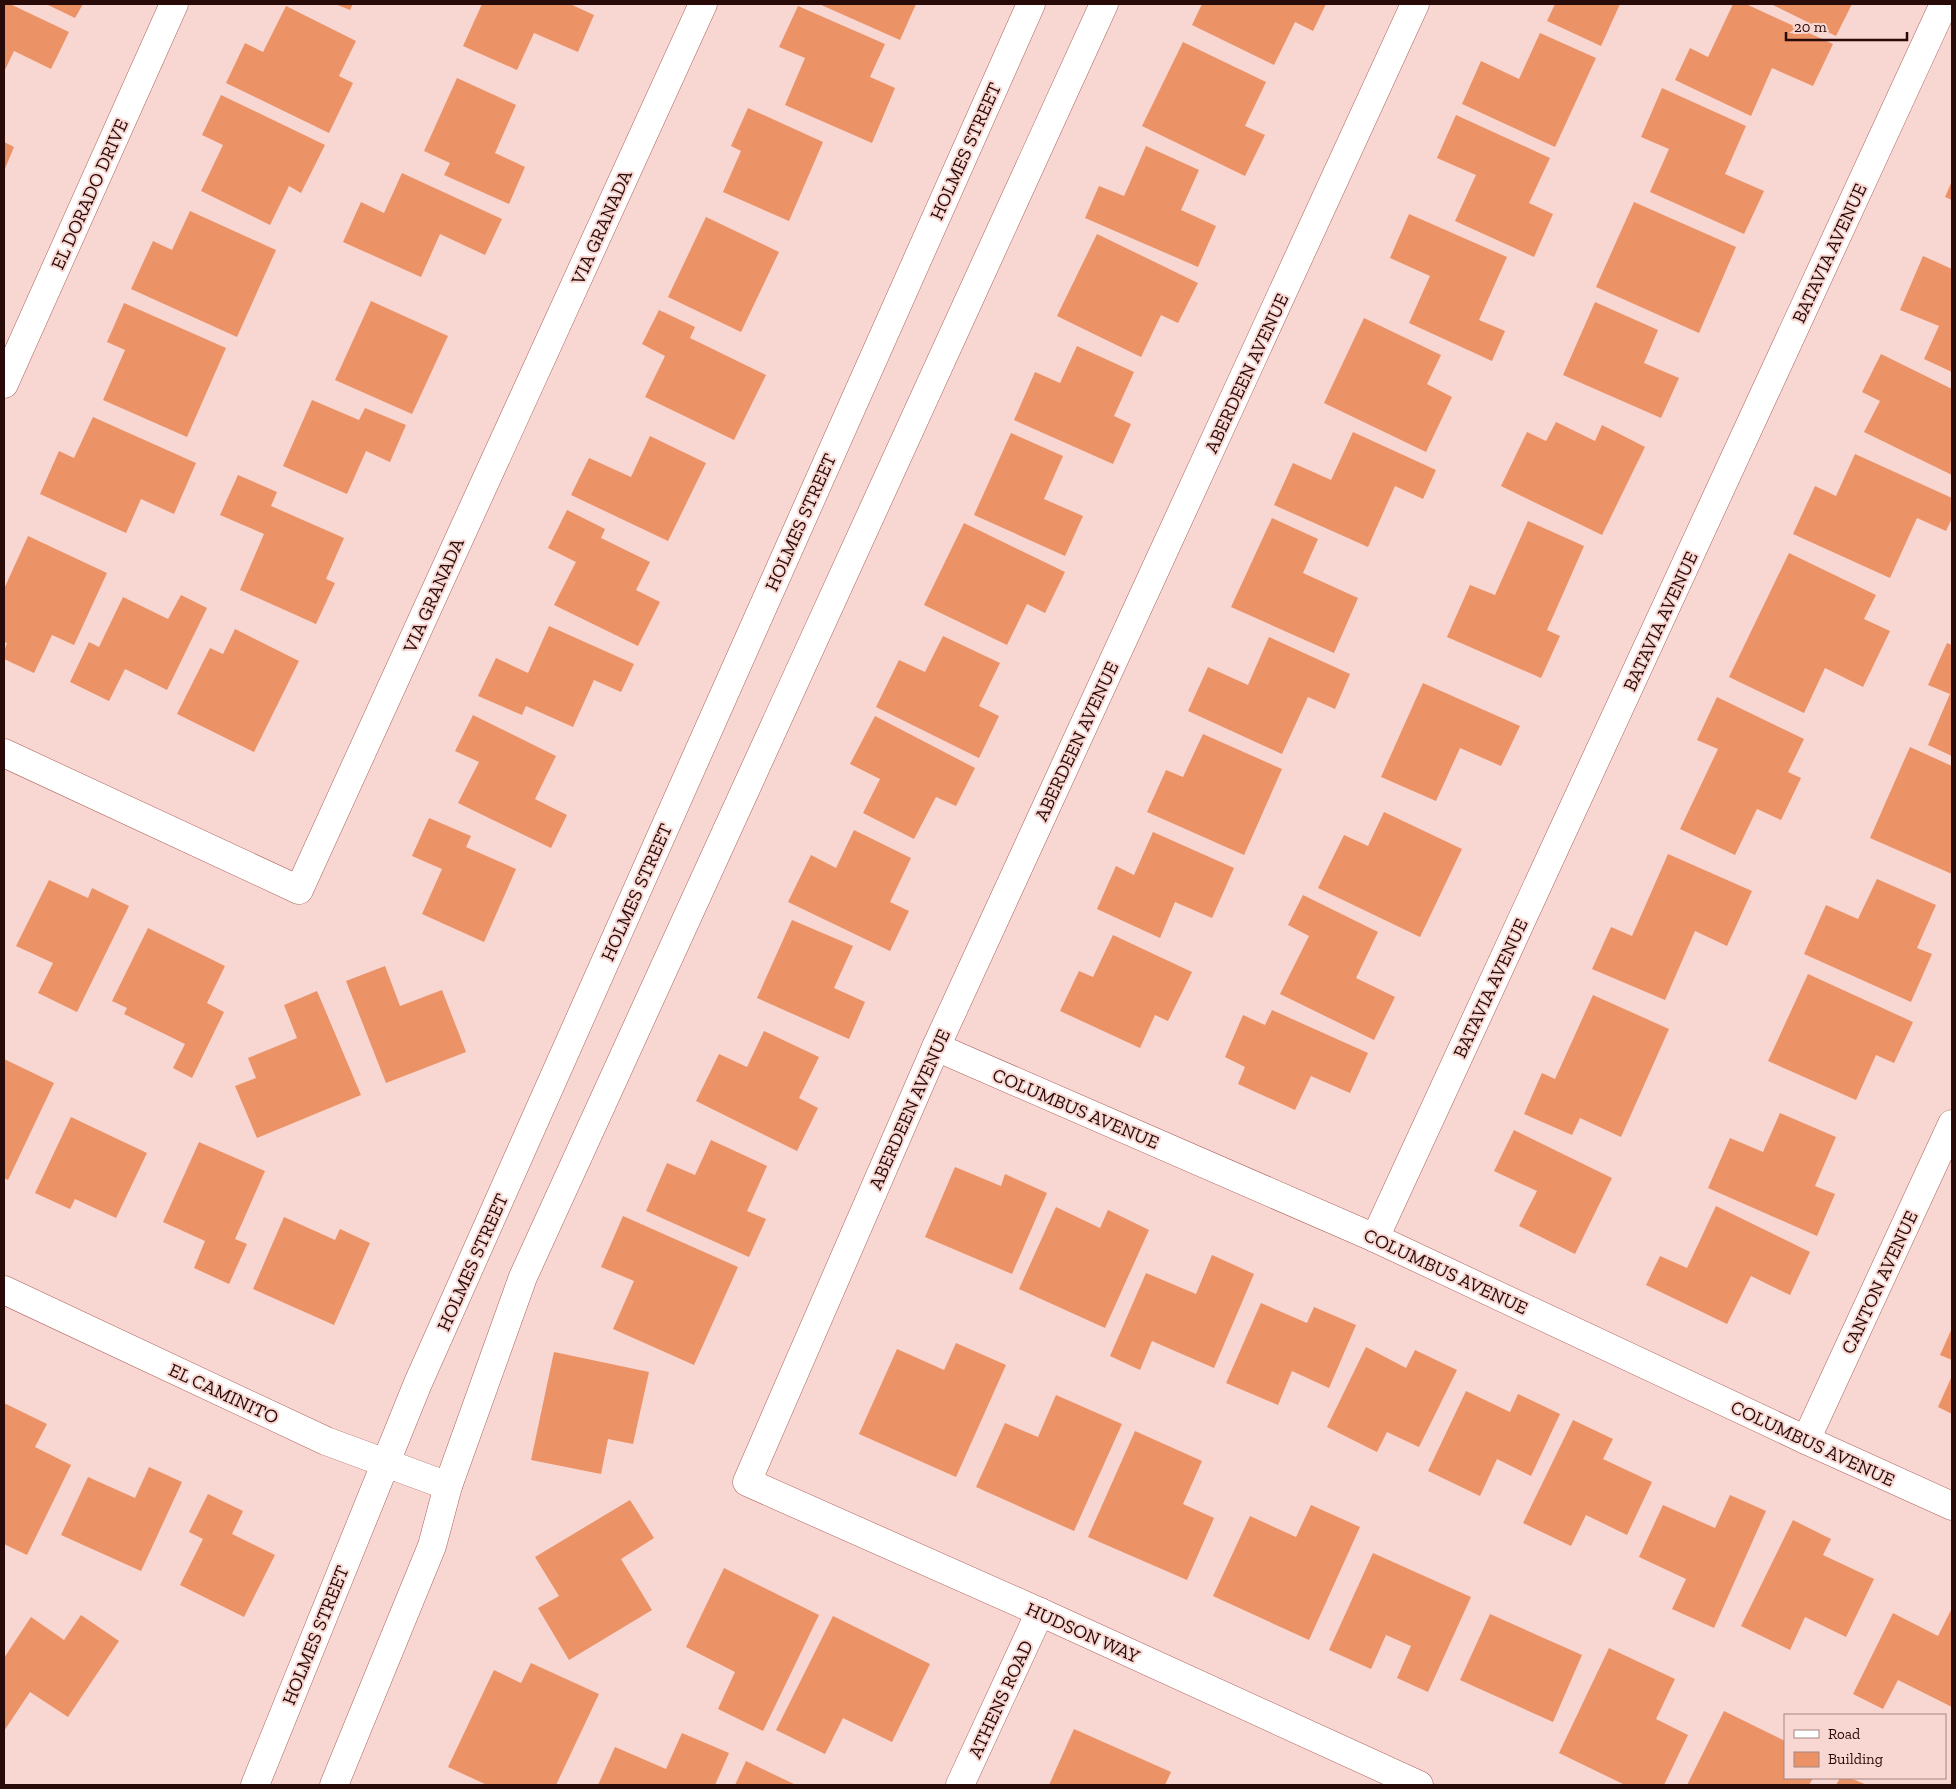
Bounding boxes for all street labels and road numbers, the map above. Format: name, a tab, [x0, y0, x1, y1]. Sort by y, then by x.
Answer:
street label: HOLMES STREET	[925, 79, 1006, 224]
street label: EL DORADO DRIVE	[46, 115, 133, 273]
street label: VIA GRANADA	[566, 166, 637, 289]
street label: BATAVIA AVENUE	[1787, 180, 1872, 327]
street label: ABERDEEN AVENUE	[1199, 290, 1293, 457]
street label: HOLMES STREET	[760, 450, 841, 595]
street label: VIA GRANADA	[398, 534, 469, 657]
street label: BATAVIA AVENUE	[1618, 548, 1703, 695]
street label: ABERDEEN AVENUE	[1029, 658, 1123, 825]
street label: HOLMES STREET	[596, 820, 677, 965]
street label: BATAVIA AVENUE	[1448, 915, 1533, 1062]
street label: ABERDEEN AVENUE	[864, 1025, 955, 1193]
street label: COLUMBUS AVENUE	[989, 1063, 1162, 1154]
street label: HOLMES STREET	[432, 1190, 513, 1335]
street label: CANTON AVENUE	[1836, 1207, 1923, 1357]
street label: COLUMBUS AVENUE	[1360, 1223, 1532, 1320]
street label: EL CAMINITO	[165, 1358, 282, 1429]
street label: COLUMBUS AVENUE	[1727, 1395, 1899, 1492]
street label: HOLMES STREET	[277, 1562, 354, 1708]
street label: HUDSON WAY	[1022, 1597, 1144, 1668]
street label: ATHENS ROAD	[963, 1637, 1038, 1762]

